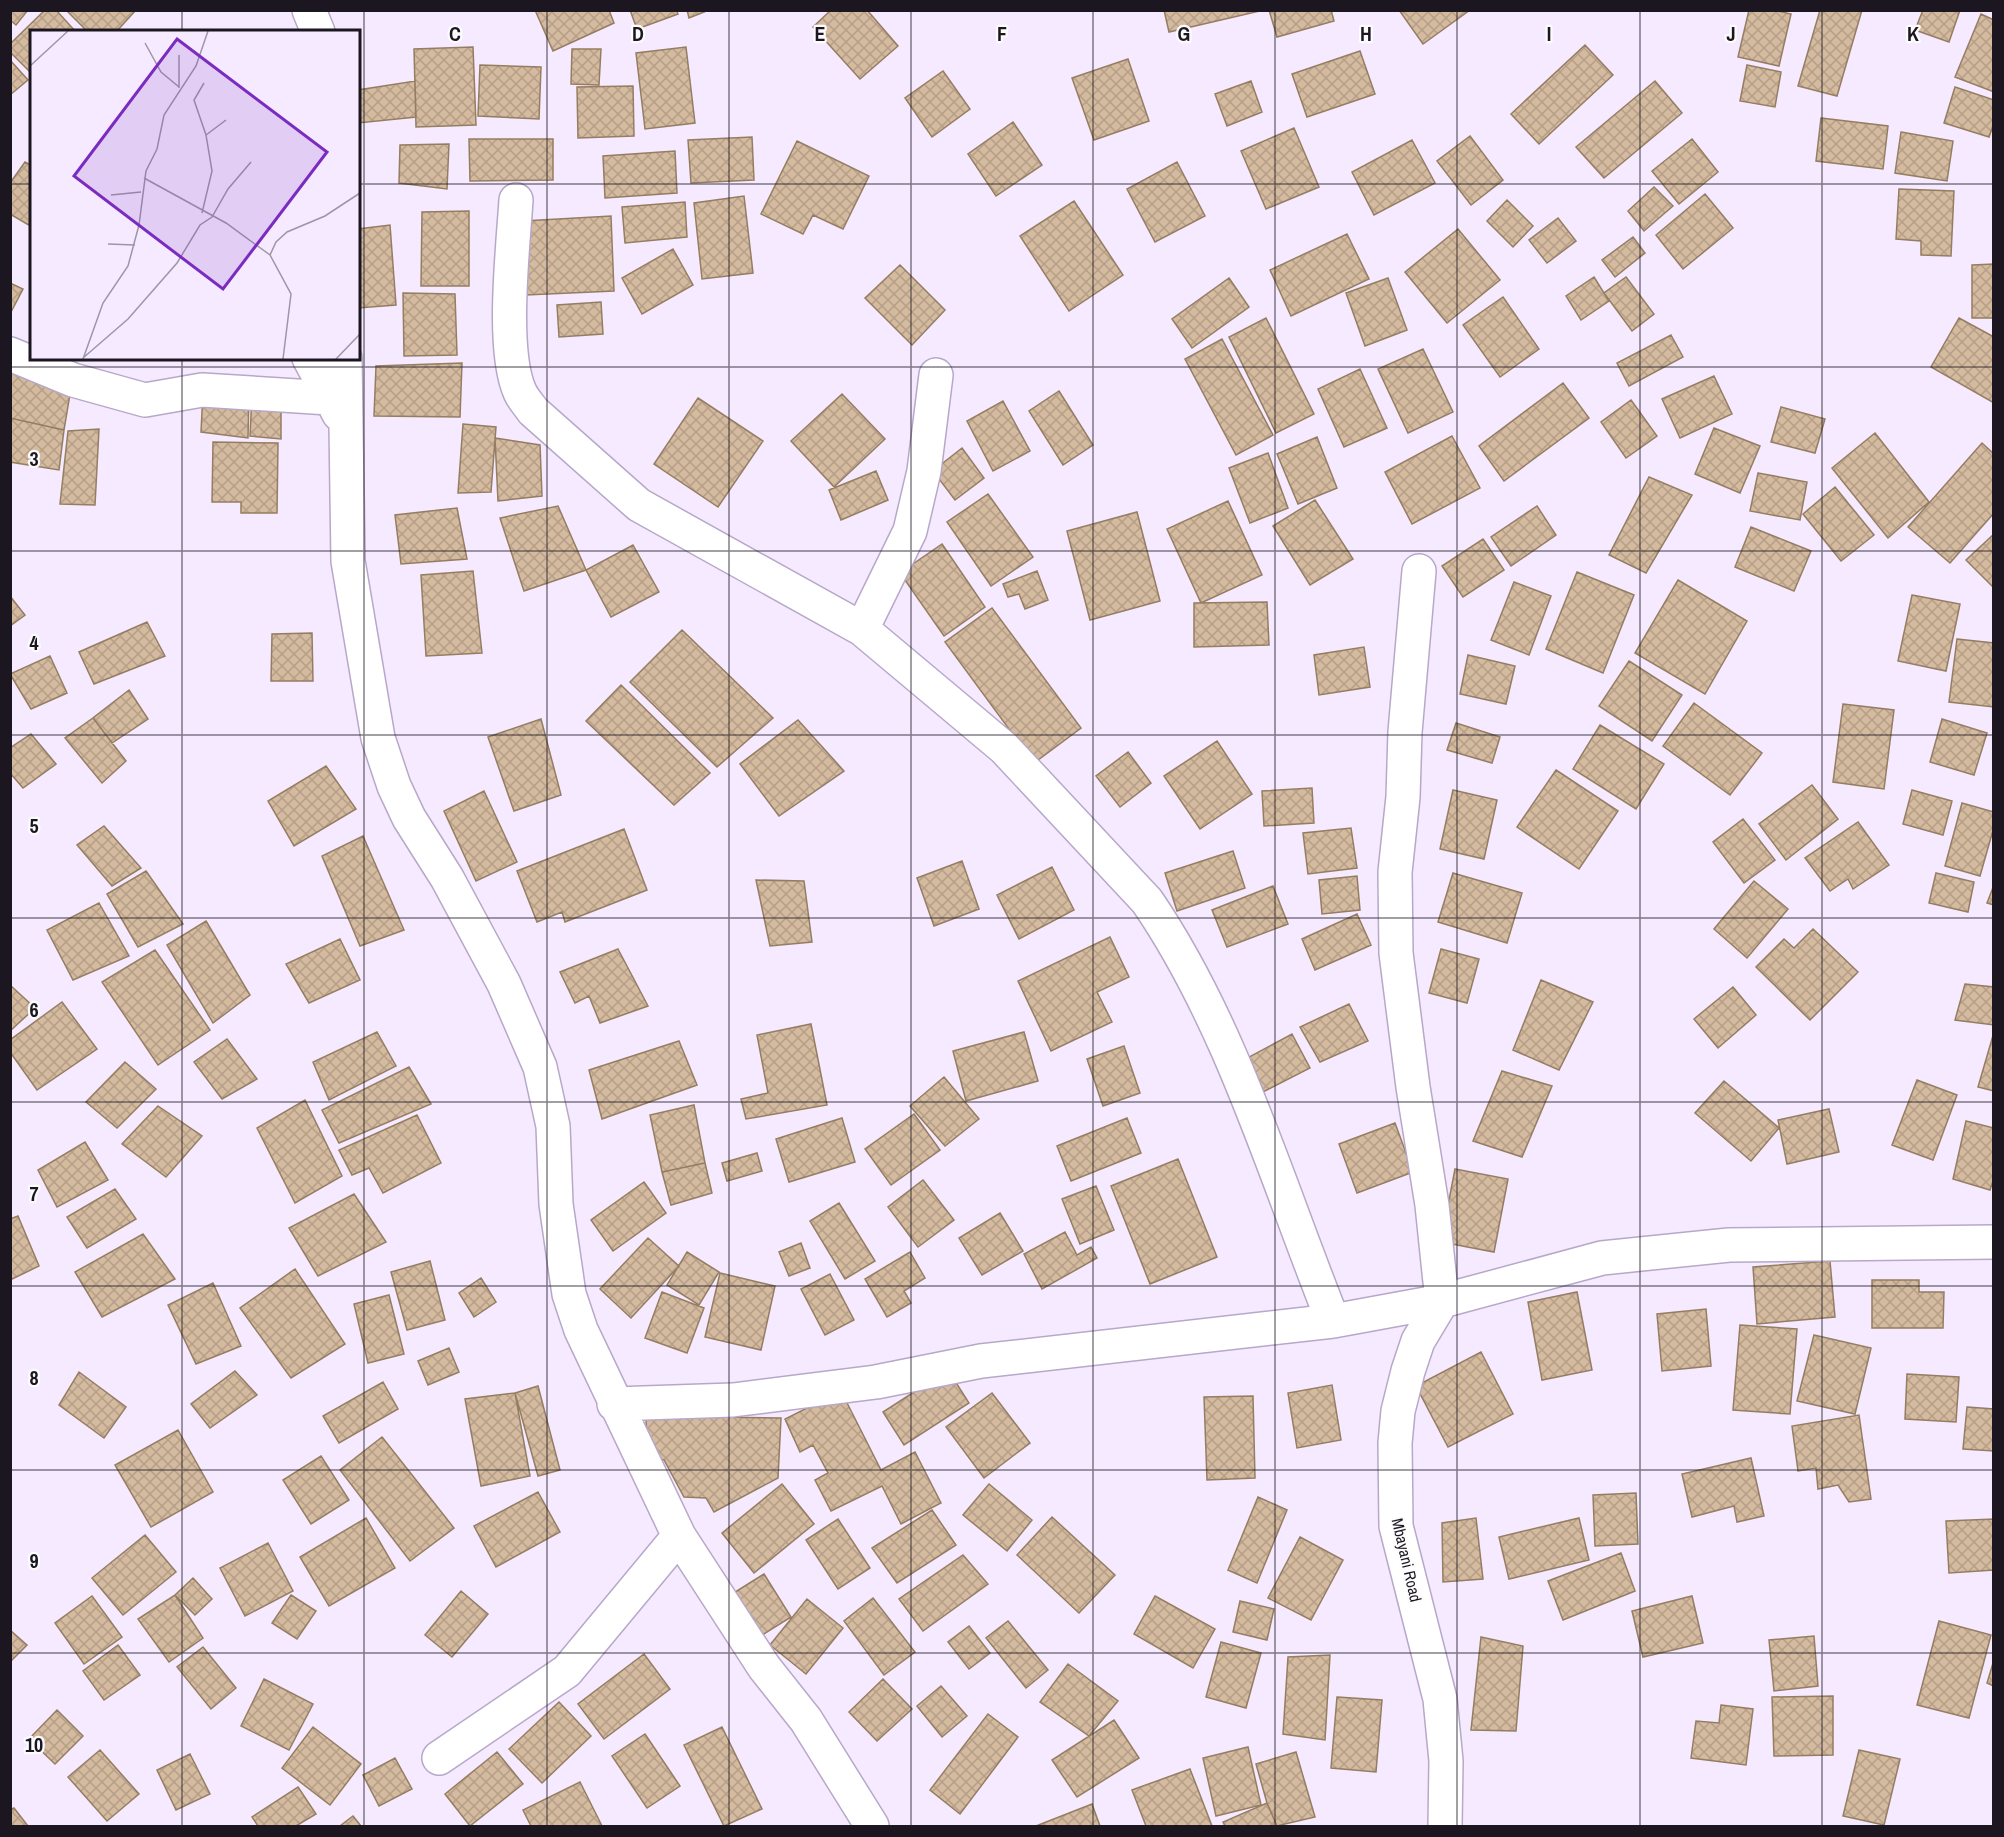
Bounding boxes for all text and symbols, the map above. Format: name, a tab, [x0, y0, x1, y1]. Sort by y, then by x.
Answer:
text: C	[449, 20, 461, 47]
text: D	[632, 20, 644, 47]
text: E	[815, 20, 826, 47]
text: F	[997, 20, 1007, 47]
text: G	[1178, 20, 1190, 47]
text: H	[1360, 20, 1372, 47]
text: I	[1547, 20, 1551, 47]
text: J	[1726, 20, 1736, 47]
text: K	[1907, 20, 1919, 47]
inset map	[30, 30, 360, 360]
text: 3	[29, 445, 39, 472]
text: 4	[29, 629, 39, 656]
text: 5	[29, 812, 39, 839]
text: 6	[29, 996, 39, 1023]
text: 7	[29, 1180, 39, 1207]
text: 8	[29, 1364, 39, 1391]
street label: Mbayani Road	[1387, 1516, 1427, 1604]
text: 9	[29, 1547, 39, 1574]
text: 10	[25, 1731, 43, 1758]

